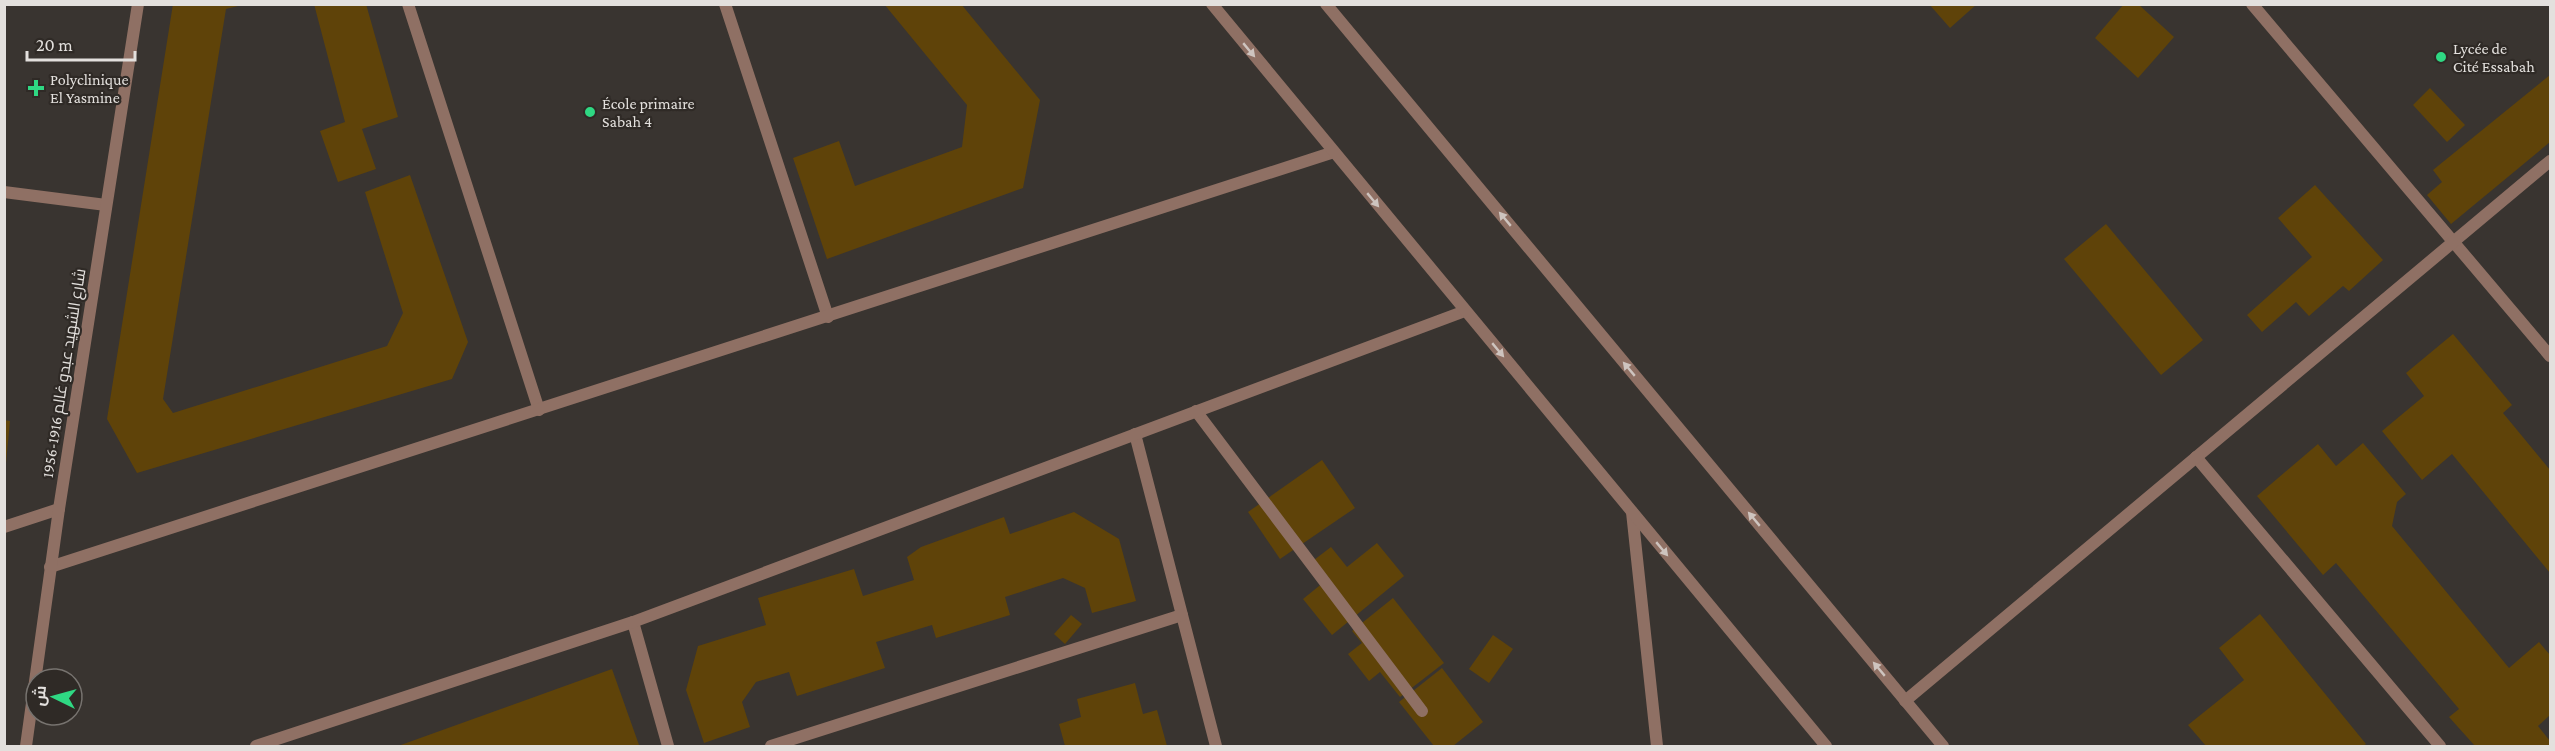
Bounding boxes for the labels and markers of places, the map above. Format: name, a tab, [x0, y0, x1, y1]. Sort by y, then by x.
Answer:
place label: Lycée de Cité Essabah	[2453, 40, 2535, 75]
marker: Lycée de Cité Essabah	[2434, 50, 2448, 64]
place label: Polyclinique El Yasmine	[50, 71, 129, 106]
marker: Polyclinique El Yasmine	[27, 79, 45, 97]
place label: École primaire Sabah 4	[602, 95, 695, 130]
marker: École primaire Sabah 4	[583, 105, 597, 119]

